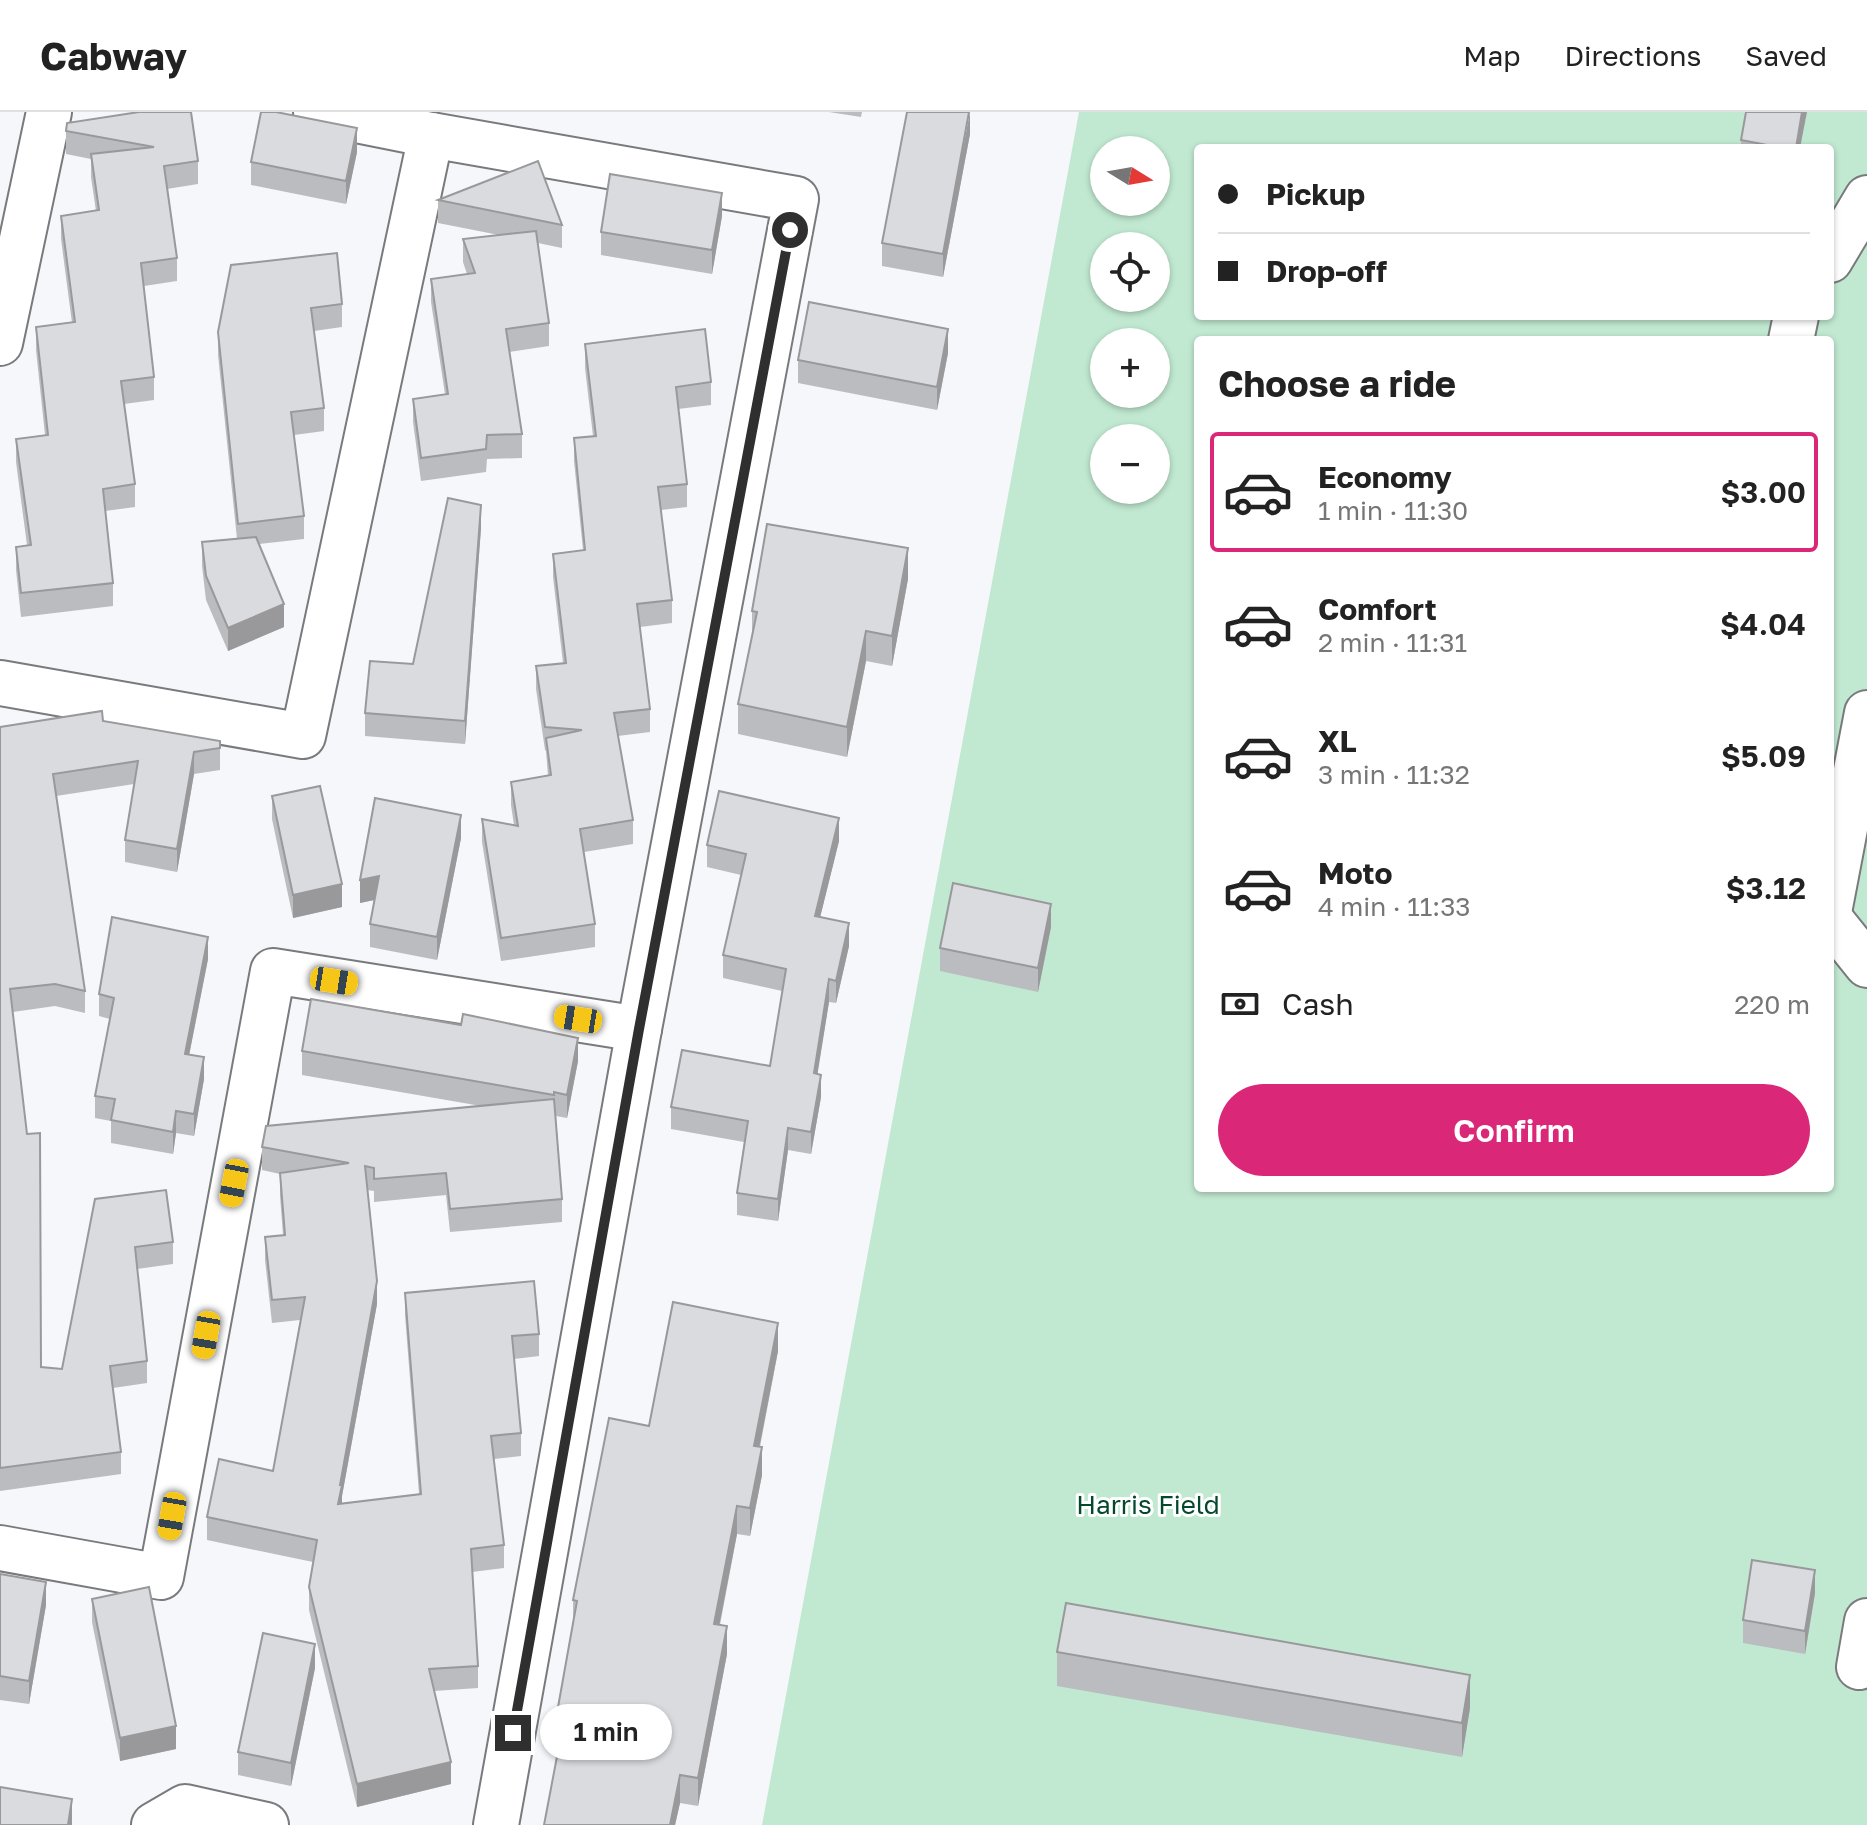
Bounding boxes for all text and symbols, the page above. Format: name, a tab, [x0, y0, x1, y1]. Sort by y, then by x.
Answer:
text: Cabway	[40, 33, 187, 78]
text: Map	[1463, 39, 1520, 72]
text: Directions	[1564, 39, 1701, 72]
text: Saved	[1745, 39, 1827, 72]
north arrow	[1090, 136, 1170, 216]
map controls	[1090, 136, 1170, 504]
text: Pickup	[1266, 176, 1365, 212]
route start	[772, 212, 808, 248]
button: locate	[1090, 232, 1170, 312]
text: Drop-off	[1266, 253, 1387, 289]
button: +	[1090, 328, 1170, 408]
text: Choose a ride	[1218, 362, 1456, 405]
button: −	[1090, 424, 1170, 504]
icon: car	[1222, 456, 1294, 528]
text: Economy	[1318, 459, 1452, 495]
text: $3.00	[1720, 474, 1806, 510]
text: 1 min · 11:30	[1318, 495, 1468, 526]
icon: car	[1222, 588, 1294, 660]
text: Comfort	[1318, 591, 1437, 627]
text: $4.04	[1720, 606, 1806, 642]
text: 2 min · 11:31	[1318, 627, 1467, 658]
icon: car	[1222, 720, 1294, 792]
text: XL	[1318, 723, 1357, 759]
text: $5.09	[1721, 738, 1806, 774]
text: 3 min · 11:32	[1318, 759, 1470, 790]
icon: car	[1222, 852, 1294, 924]
text: Moto	[1318, 855, 1393, 891]
text: $3.12	[1726, 870, 1806, 906]
text: 4 min · 11:33	[1318, 891, 1471, 922]
car	[308, 965, 360, 997]
icon: cash	[1218, 982, 1262, 1026]
text: Cash	[1282, 986, 1354, 1022]
text: 220 m	[1734, 989, 1810, 1020]
car	[552, 1003, 604, 1035]
button: Confirm	[1218, 1084, 1810, 1176]
car	[218, 1157, 250, 1209]
car	[190, 1309, 222, 1361]
park label: Harris Field	[1076, 1489, 1220, 1520]
car	[156, 1490, 188, 1542]
callout: 1 min	[541, 1705, 673, 1761]
route end	[495, 1715, 531, 1751]
text: 1 min	[573, 1716, 639, 1747]

